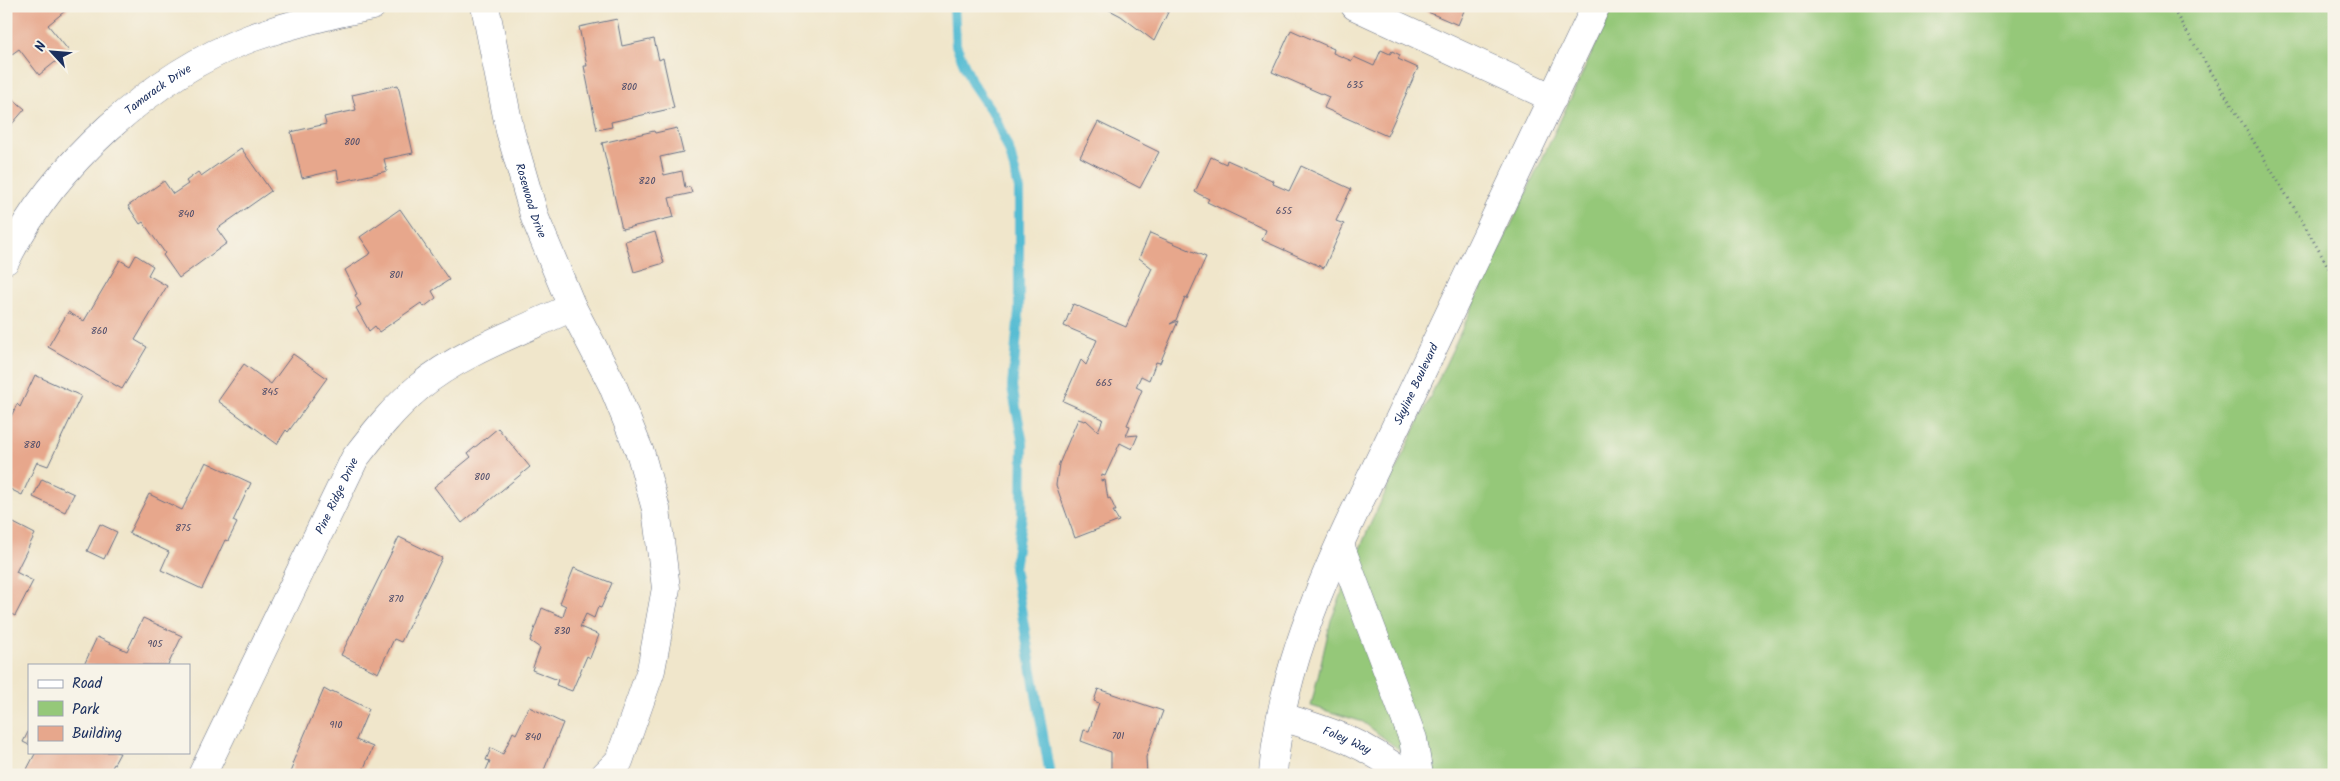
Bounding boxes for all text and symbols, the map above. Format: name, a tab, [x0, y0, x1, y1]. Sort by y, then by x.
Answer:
north arrow	[28, 28, 78, 78]
text: N	[29, 38, 53, 56]
street label: Tamarack Drive	[120, 59, 195, 119]
house number: 635	[1347, 77, 1364, 93]
house number: 800	[621, 79, 637, 95]
house number: 800	[344, 134, 360, 150]
street label: Rosewood Drive	[510, 161, 552, 242]
house number: 820	[639, 173, 655, 189]
house number: 655	[1276, 203, 1293, 219]
house number: 840	[178, 206, 194, 222]
house number: 801	[389, 267, 403, 283]
house number: 860	[91, 323, 107, 339]
street label: Skyline Boulevard	[1388, 339, 1444, 428]
house number: 665	[1096, 375, 1113, 391]
house number: 845	[262, 384, 279, 400]
house number: 880	[23, 437, 41, 453]
street label: Pine Ridge Drive	[310, 454, 364, 537]
house number: 800	[474, 469, 490, 485]
house number: 875	[175, 520, 192, 536]
house number: 870	[388, 591, 404, 607]
house number: 830	[554, 623, 570, 639]
house number: 905	[147, 636, 163, 652]
legend	[28, 664, 190, 754]
text: Road	[72, 672, 103, 696]
text: Park	[72, 698, 100, 722]
house number: 910	[329, 717, 343, 733]
street label: Foley Way	[1320, 721, 1375, 759]
text: Building	[72, 722, 122, 746]
house number: 701	[1112, 728, 1124, 744]
house number: 840	[525, 729, 541, 745]

